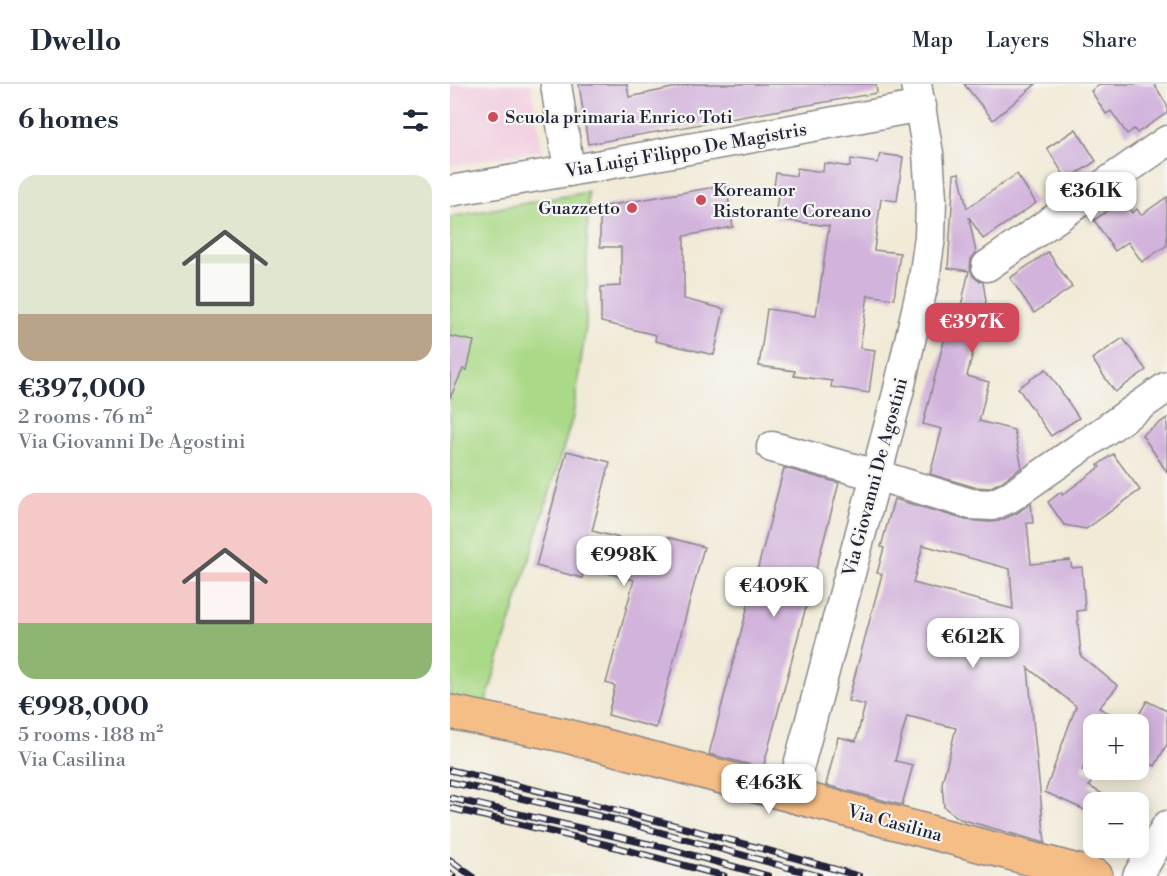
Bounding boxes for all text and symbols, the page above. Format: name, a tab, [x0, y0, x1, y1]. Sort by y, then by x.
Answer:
text: Dwello	[30, 24, 121, 59]
text: Map	[912, 28, 953, 54]
text: Layers	[986, 28, 1049, 54]
text: Share	[1082, 28, 1137, 54]
text: 6 homes	[18, 104, 119, 136]
icon: filters	[399, 104, 432, 137]
place label: Scuola primaria Enrico Toti	[505, 106, 733, 129]
marker: Scuola primaria Enrico Toti	[486, 110, 500, 124]
street label: Via Luigi Filippo De Magistris	[563, 118, 809, 183]
pin: €361K	[1049, 172, 1133, 223]
place label: Koreamor Ristorante Coreano	[713, 179, 871, 223]
text: €361K	[1060, 179, 1122, 204]
marker: Koreamor Ristorante Coreano	[694, 193, 708, 207]
place label: Guazzetto	[538, 197, 620, 220]
marker: Guazzetto	[625, 201, 639, 215]
icon: home	[171, 214, 279, 322]
pin: €397K	[930, 303, 1014, 354]
text: €397K	[939, 310, 1005, 335]
text: €397,000	[18, 373, 146, 405]
street label: Via Giovanni De Agostini	[838, 375, 913, 580]
text: 2 rooms · 76 m²	[18, 405, 152, 430]
text: Via Giovanni De Agostini	[18, 430, 246, 455]
icon: home	[171, 532, 279, 640]
pin: €998K	[582, 536, 666, 587]
text: €998K	[590, 543, 658, 568]
pin: €409K	[732, 567, 816, 618]
text: €409K	[739, 574, 809, 599]
pin: €612K	[931, 618, 1015, 669]
text: €612K	[941, 625, 1005, 650]
text: €998,000	[18, 691, 149, 723]
map controls	[1083, 714, 1149, 858]
button: +	[1083, 714, 1149, 780]
text: 5 rooms · 188 m²	[18, 723, 163, 748]
text: Via Casilina	[18, 748, 126, 773]
pin: €463K	[727, 764, 811, 815]
text: €463K	[735, 771, 803, 796]
button: −	[1083, 792, 1149, 858]
street label: Via Casilina	[844, 800, 946, 847]

